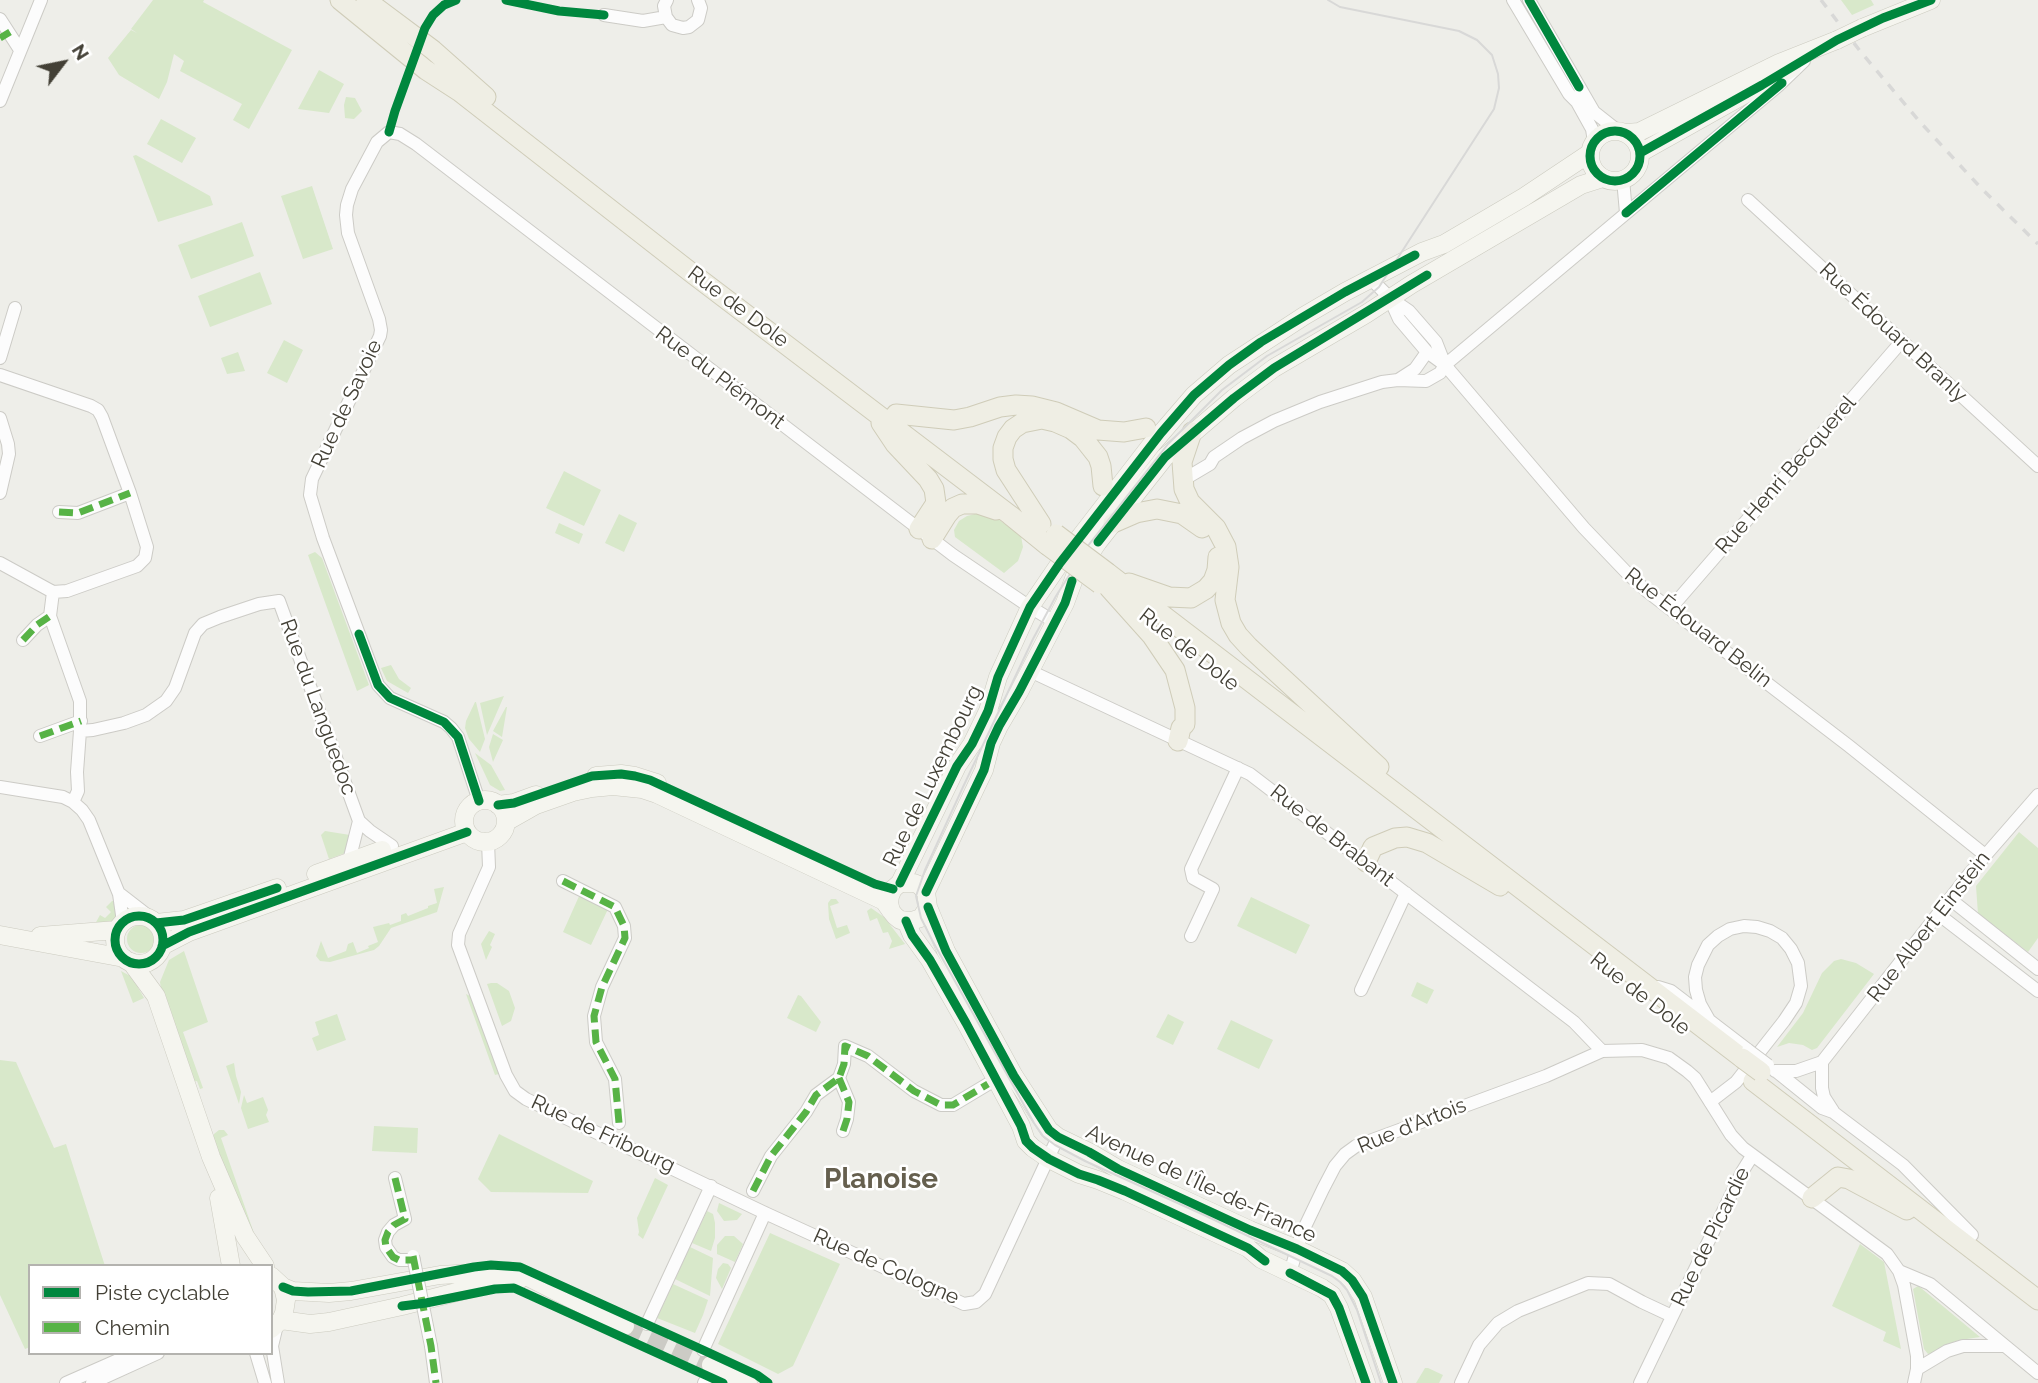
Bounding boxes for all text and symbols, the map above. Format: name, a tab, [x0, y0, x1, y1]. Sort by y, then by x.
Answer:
north arrow	[28, 28, 98, 98]
text: N	[68, 40, 94, 64]
street label: Rue Édouard Branly	[1814, 258, 1972, 408]
street label: Rue de Dole	[682, 261, 794, 353]
street label: Rue du Piémont	[650, 321, 790, 435]
street label: Rue de Savoie	[306, 336, 388, 472]
street label: Rue Henri Becquerel	[1710, 391, 1862, 559]
street label: Rue Édouard Belin	[1619, 563, 1777, 693]
street label: Rue de Dole	[1134, 603, 1244, 697]
street label: Rue du Languedoc	[274, 616, 362, 798]
street label: Rue de Luxembourg	[878, 681, 988, 871]
street label: Rue de Brabant	[1265, 780, 1399, 892]
street label: Rue Albert Einstein	[1862, 847, 1996, 1007]
street label: Rue de Dole	[1585, 947, 1695, 1041]
street label: Rue de Fribourg	[527, 1090, 679, 1178]
street label: Rue d'Artois	[1354, 1093, 1470, 1159]
street label: Avenue de l’Île-de-France	[1082, 1120, 1320, 1248]
district label: Planoise	[824, 1163, 938, 1197]
street label: Rue de Picardie	[1666, 1163, 1756, 1311]
street label: Rue de Cologne	[809, 1224, 963, 1310]
legend	[28, 1264, 273, 1355]
text: Piste cyclable	[95, 1280, 229, 1305]
text: Chemin	[95, 1315, 170, 1340]

